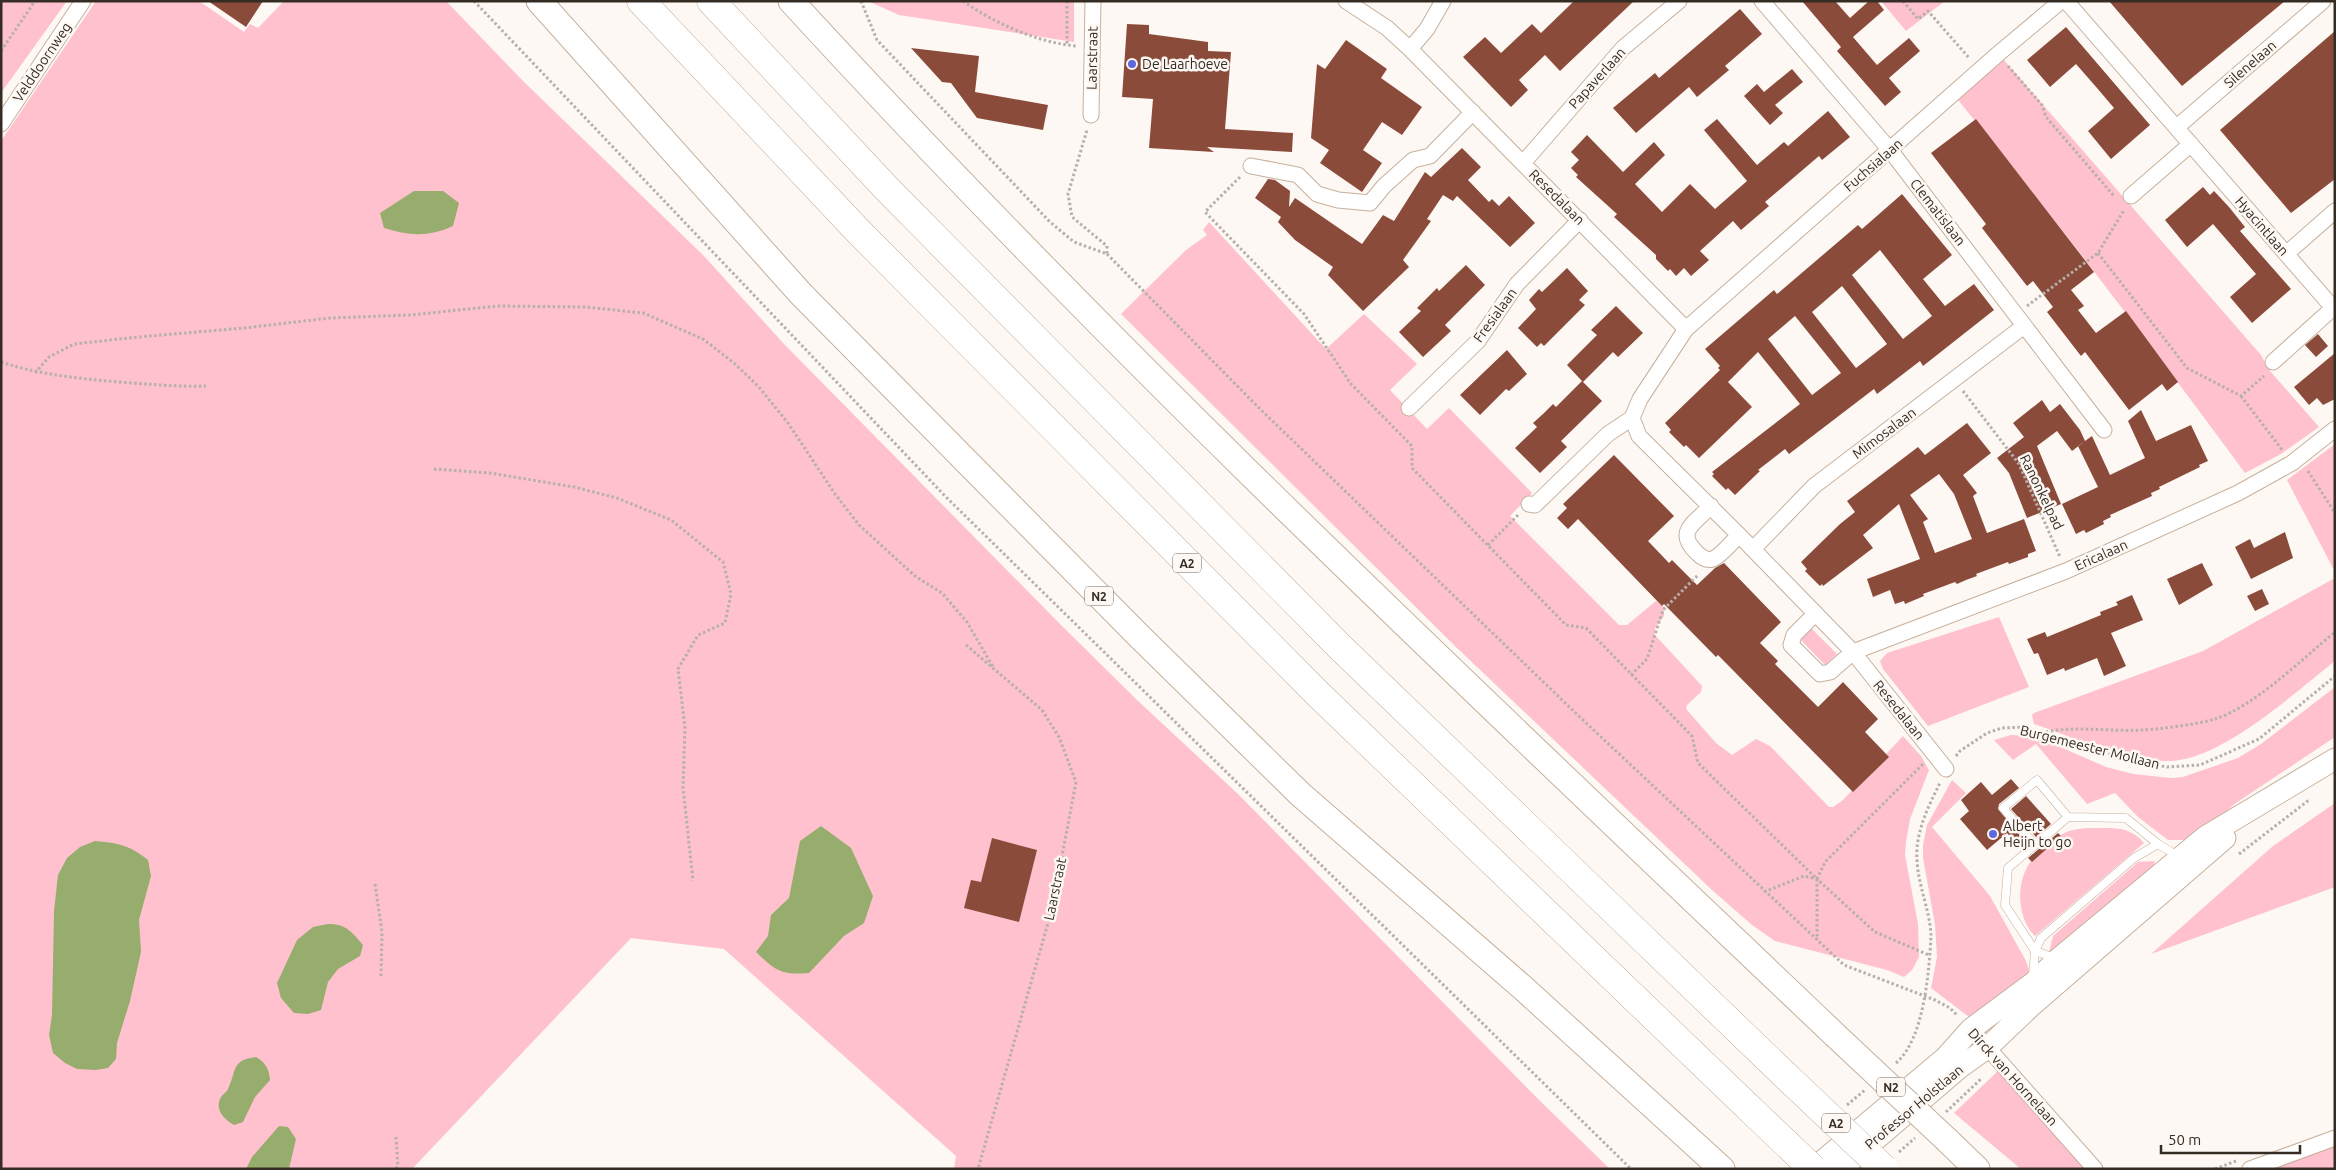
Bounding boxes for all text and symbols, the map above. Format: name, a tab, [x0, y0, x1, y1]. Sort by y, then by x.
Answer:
street label: Velddoornweg	[10, 19, 74, 105]
street label: Laarstraat	[1083, 26, 1101, 90]
street label: Silenelaan	[2221, 37, 2279, 91]
street label: Papaverlaan	[1565, 44, 1629, 112]
place label: De Laarhoeve	[1142, 56, 1228, 72]
marker: De Laarhoeve	[1126, 58, 1138, 70]
street label: Fuchsialaan	[1840, 135, 1906, 195]
street label: Resedalaan	[1526, 166, 1588, 228]
street label: Clematislaan	[1907, 175, 1969, 249]
street label: Hyacintlaan	[2232, 193, 2292, 259]
street label: Fresialaan	[1470, 285, 1520, 345]
street label: Mimosalaan	[1849, 404, 1919, 462]
street label: Ranonkelpad	[2017, 452, 2067, 532]
street label: Ericalaan	[2072, 536, 2130, 574]
road number: A2	[1173, 554, 1201, 572]
road number: N2	[1085, 586, 1113, 606]
street label: Resedalaan	[1870, 677, 1928, 743]
street label: Burgemeester Mollaan	[2018, 722, 2162, 772]
place label: Albert Heijn to go	[2003, 818, 2072, 850]
marker: Albert Heijn to go	[1987, 828, 1999, 840]
street label: Laarstraat	[1041, 856, 1070, 922]
street label: Dirck van Hornelaan	[1965, 1025, 2061, 1129]
street label: Professor Holstlaan	[1862, 1061, 1966, 1153]
road number: N2	[1877, 1078, 1905, 1096]
road number: A2	[1822, 1114, 1850, 1132]
scale bar	[2161, 1122, 2300, 1154]
text: 50 m	[2168, 1131, 2201, 1148]

